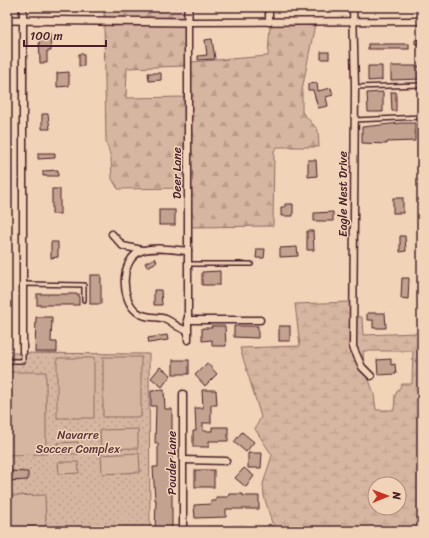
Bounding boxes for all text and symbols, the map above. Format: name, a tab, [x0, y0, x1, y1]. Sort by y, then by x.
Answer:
scale bar	[24, 22, 106, 48]
text: 100 m	[30, 25, 63, 47]
street label: Deer Lane	[166, 147, 188, 199]
street label: Eagle Nest Drive	[332, 151, 354, 237]
park label: Navarre Soccer Complex	[36, 424, 121, 460]
street label: Pouder Lane	[161, 431, 183, 495]
north arrow	[367, 476, 407, 516]
text: N	[387, 491, 406, 500]

